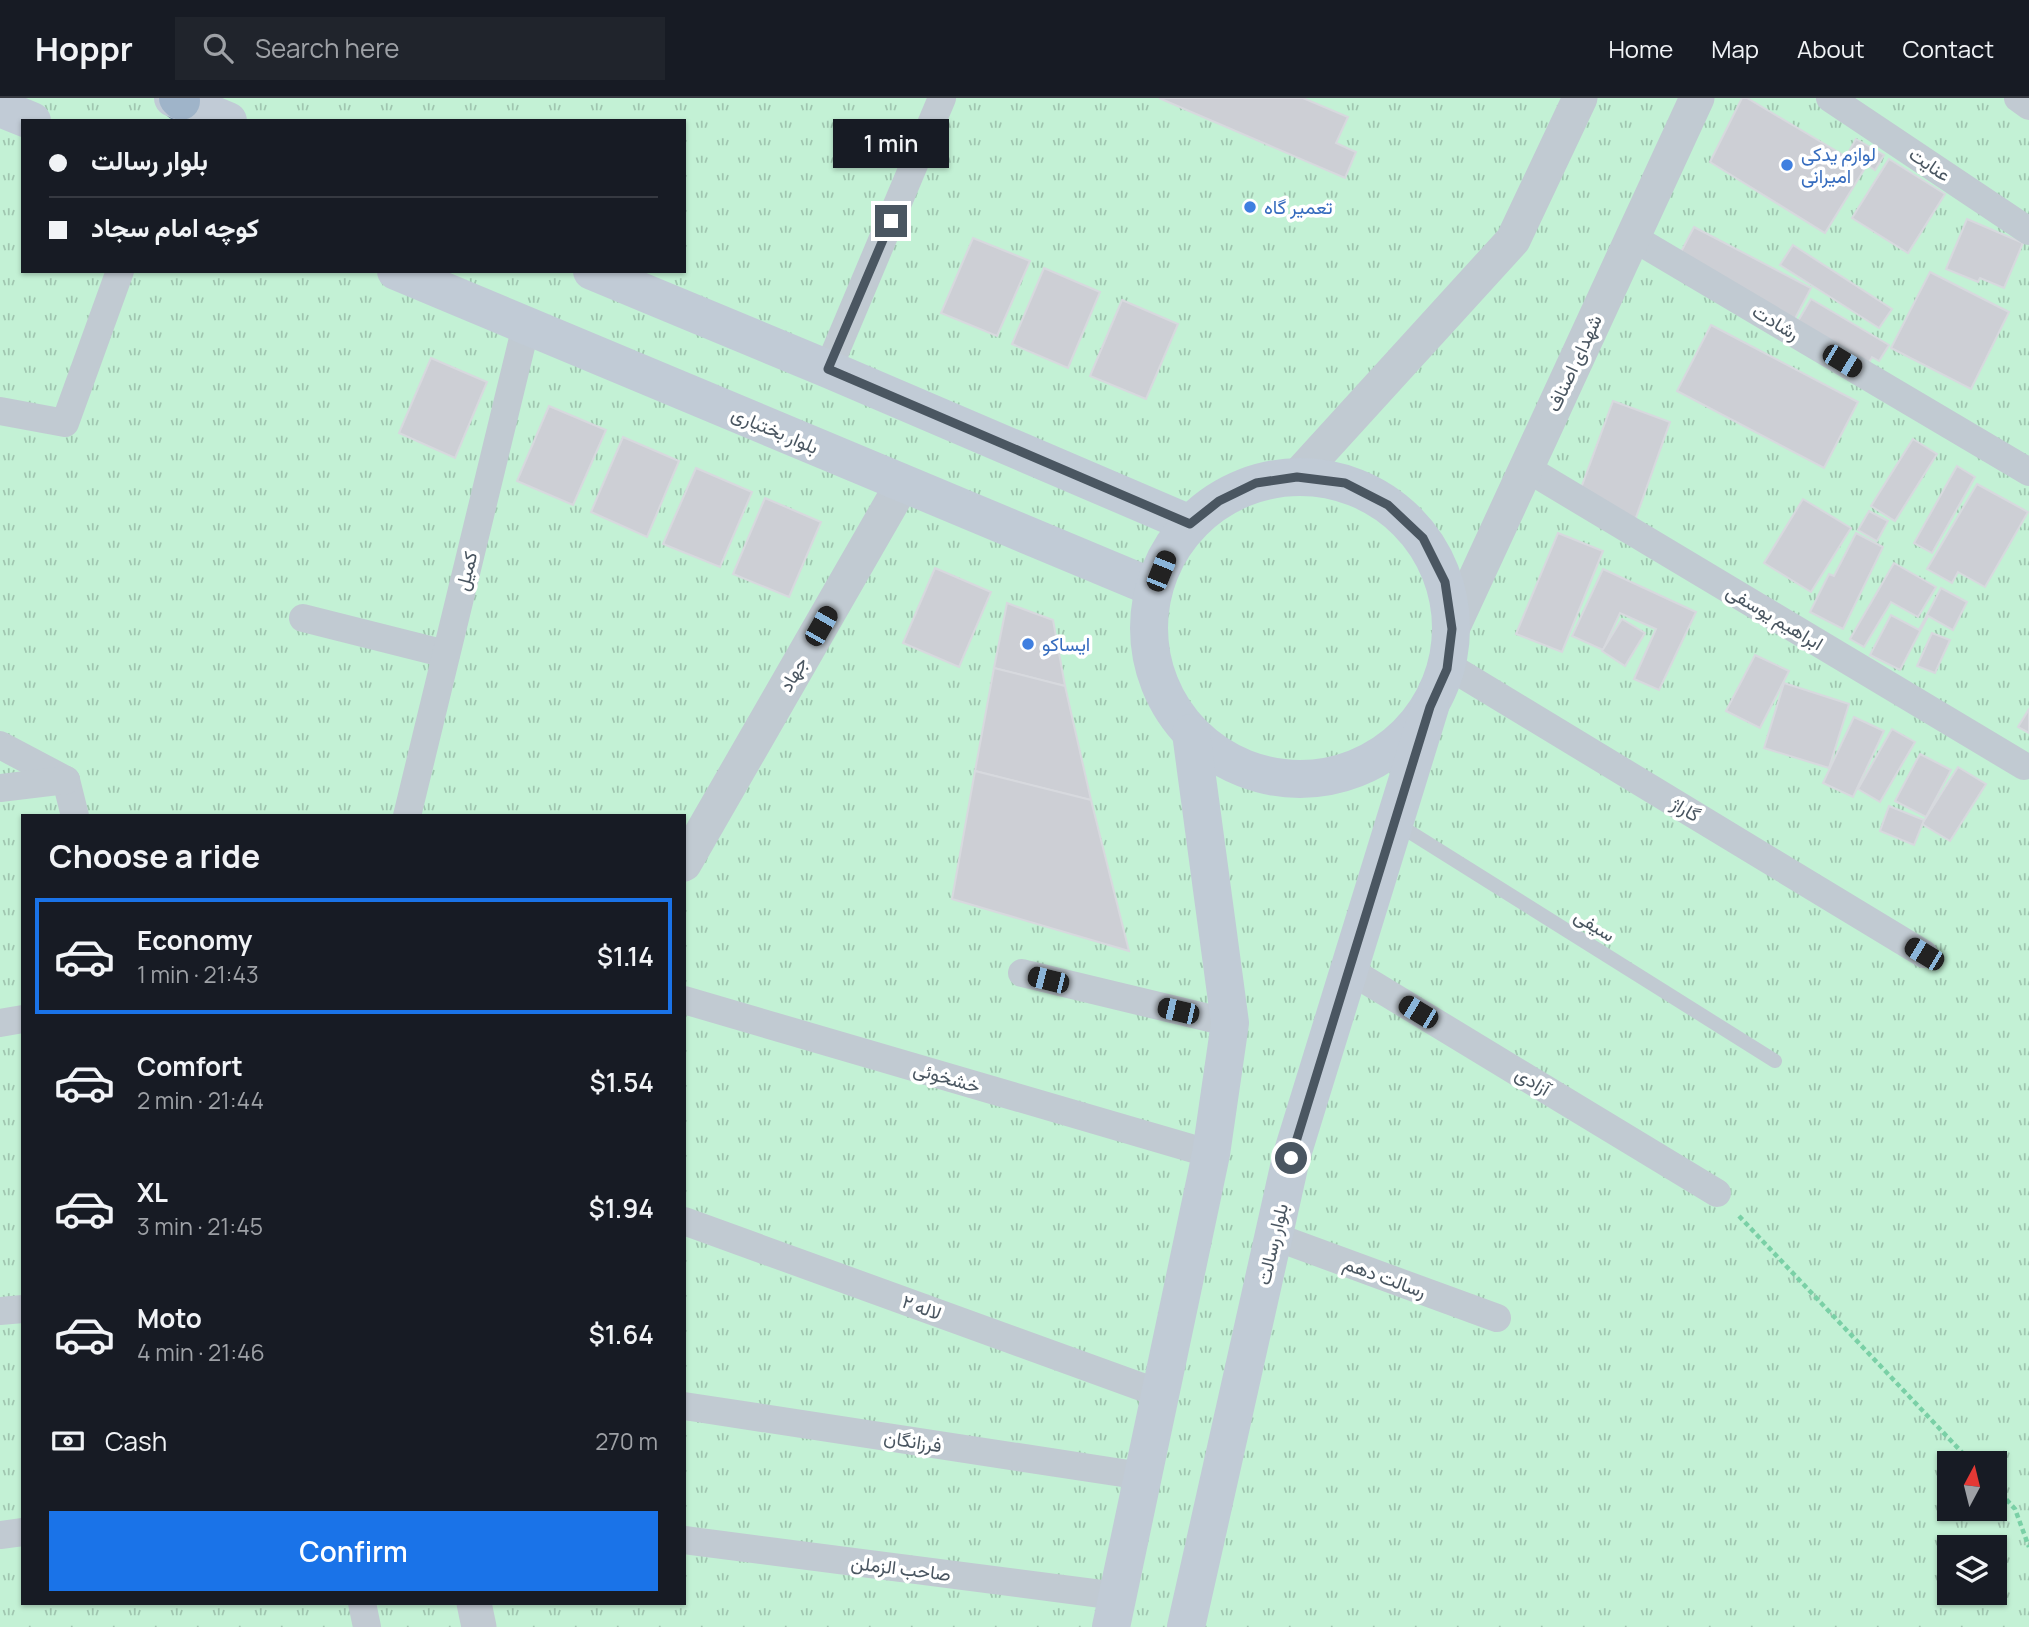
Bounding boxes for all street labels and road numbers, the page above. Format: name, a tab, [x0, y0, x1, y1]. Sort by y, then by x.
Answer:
street label: عنایت	[1904, 141, 1956, 187]
street label: رشادت	[1748, 298, 1804, 346]
street label: شهدای اصناف	[1540, 310, 1608, 416]
street label: بلوار بختیاری	[728, 400, 822, 460]
street label: کمیل	[449, 549, 483, 593]
street label: ابراهیم یوسفی	[1722, 578, 1828, 656]
street label: جهاد	[773, 652, 813, 696]
street label: گاراژ	[1666, 790, 1705, 828]
street label: سیفی	[1570, 902, 1620, 948]
street label: خشخوئی	[911, 1055, 983, 1099]
street label: آزادی	[1511, 1060, 1557, 1102]
street label: بلوار رسالت	[1250, 1201, 1294, 1287]
street label: رسالت دهم	[1340, 1250, 1430, 1304]
street label: لاله ۲	[899, 1288, 945, 1326]
street label: فرزانگان	[882, 1424, 944, 1458]
street label: صاحب الزملن	[849, 1549, 953, 1587]

